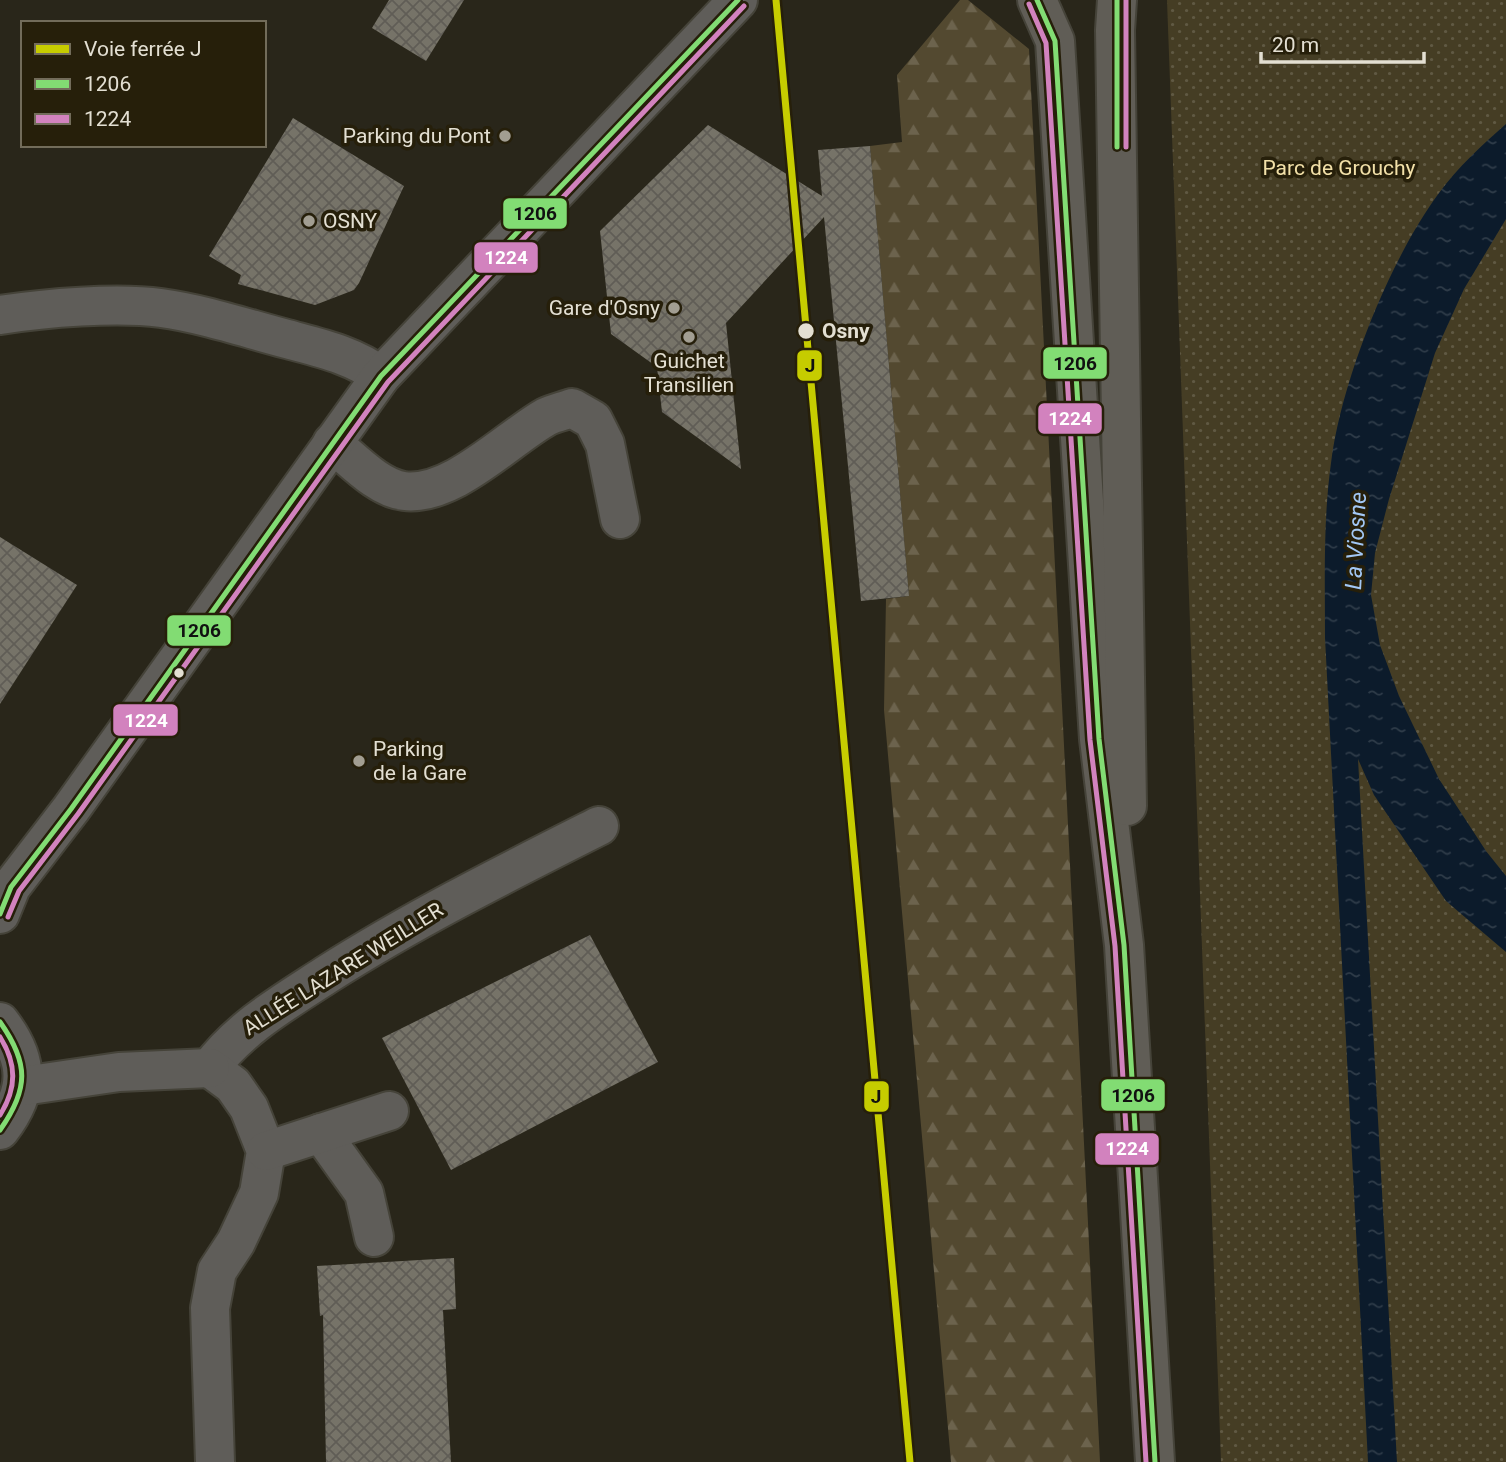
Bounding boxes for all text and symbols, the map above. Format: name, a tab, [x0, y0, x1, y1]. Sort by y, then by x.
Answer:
legend	[21, 21, 266, 147]
scale bar	[1261, 21, 1424, 65]
text: 20 m	[1272, 33, 1319, 57]
text: Voie ferrée J	[84, 37, 202, 61]
text: 1206	[84, 72, 131, 96]
text: 1224	[84, 107, 131, 131]
place label: Parking du Pont	[343, 124, 491, 148]
marker: Parking du Pont	[497, 128, 513, 144]
park label: Parc de Grouchy	[1262, 156, 1416, 180]
line badge: 1206	[502, 197, 568, 230]
text: 1206	[513, 202, 557, 225]
place label: OSNY	[323, 209, 378, 233]
marker: OSNY	[301, 213, 317, 229]
line badge: 1224	[473, 241, 539, 274]
text: 1224	[484, 246, 528, 269]
place label: Gare d'Osny	[549, 296, 660, 320]
marker: Gare d'Osny	[666, 300, 682, 316]
place label: Osny	[822, 319, 870, 343]
marker: Osny	[796, 321, 816, 341]
marker: Guichet Transilien	[681, 329, 697, 345]
line badge: 1206	[1042, 346, 1108, 380]
place label: Guichet Transilien	[644, 349, 734, 397]
line badge: J	[796, 349, 823, 382]
text: 1206	[1053, 352, 1097, 375]
text: J	[805, 354, 815, 377]
line badge: 1224	[1037, 402, 1103, 435]
text: 1224	[1048, 407, 1092, 430]
water label: La Viosne	[1340, 491, 1372, 591]
line badge: 1206	[166, 614, 232, 647]
text: 1206	[177, 619, 221, 642]
unlabelled marker	[172, 666, 186, 680]
line badge: 1224	[112, 703, 179, 737]
text: 1224	[124, 709, 168, 732]
place label: Parking de la Gare	[373, 737, 467, 785]
marker: Parking de la Gare	[351, 753, 367, 769]
street label: ALLÉE LAZARE WEILLER	[239, 898, 447, 1040]
line badge: 1206	[1100, 1078, 1166, 1112]
line badge: J	[863, 1080, 890, 1113]
text: 1206	[1111, 1084, 1155, 1107]
text: J	[871, 1085, 881, 1108]
line badge: 1224	[1094, 1132, 1160, 1166]
text: 1224	[1105, 1137, 1149, 1160]

